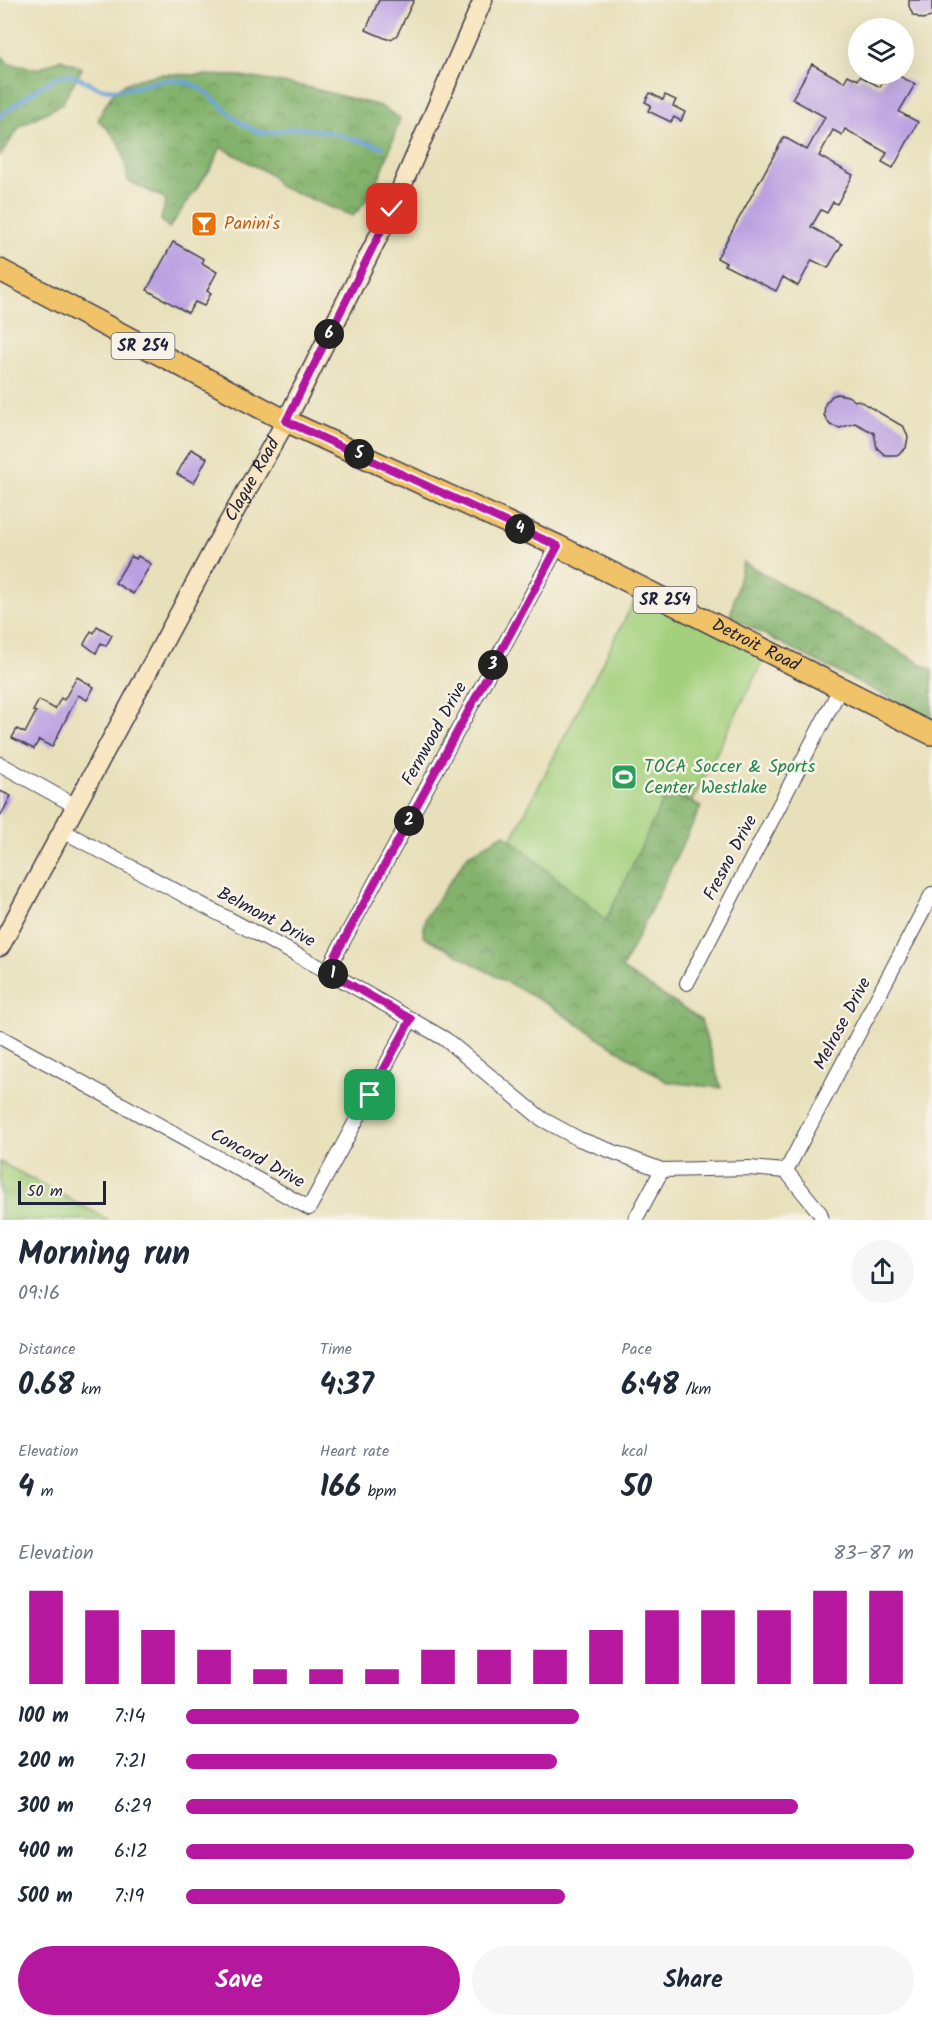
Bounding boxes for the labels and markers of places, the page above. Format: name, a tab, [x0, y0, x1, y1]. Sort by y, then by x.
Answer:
pin	[366, 183, 417, 234]
bar icon: Panini's	[189, 209, 219, 239]
place label: Panini's	[224, 210, 281, 239]
pin: 6	[314, 319, 344, 349]
pin: 5	[344, 439, 374, 469]
pin: 4	[505, 514, 535, 544]
pin: 3	[478, 650, 508, 680]
place label: TOCA Soccer & Sports Center Westlake	[644, 753, 816, 803]
sports icon: TOCA Soccer & Sports Center Westlake	[609, 762, 639, 792]
pin: 2	[394, 806, 424, 836]
pin: 1	[318, 959, 348, 989]
pin	[344, 1069, 395, 1120]

